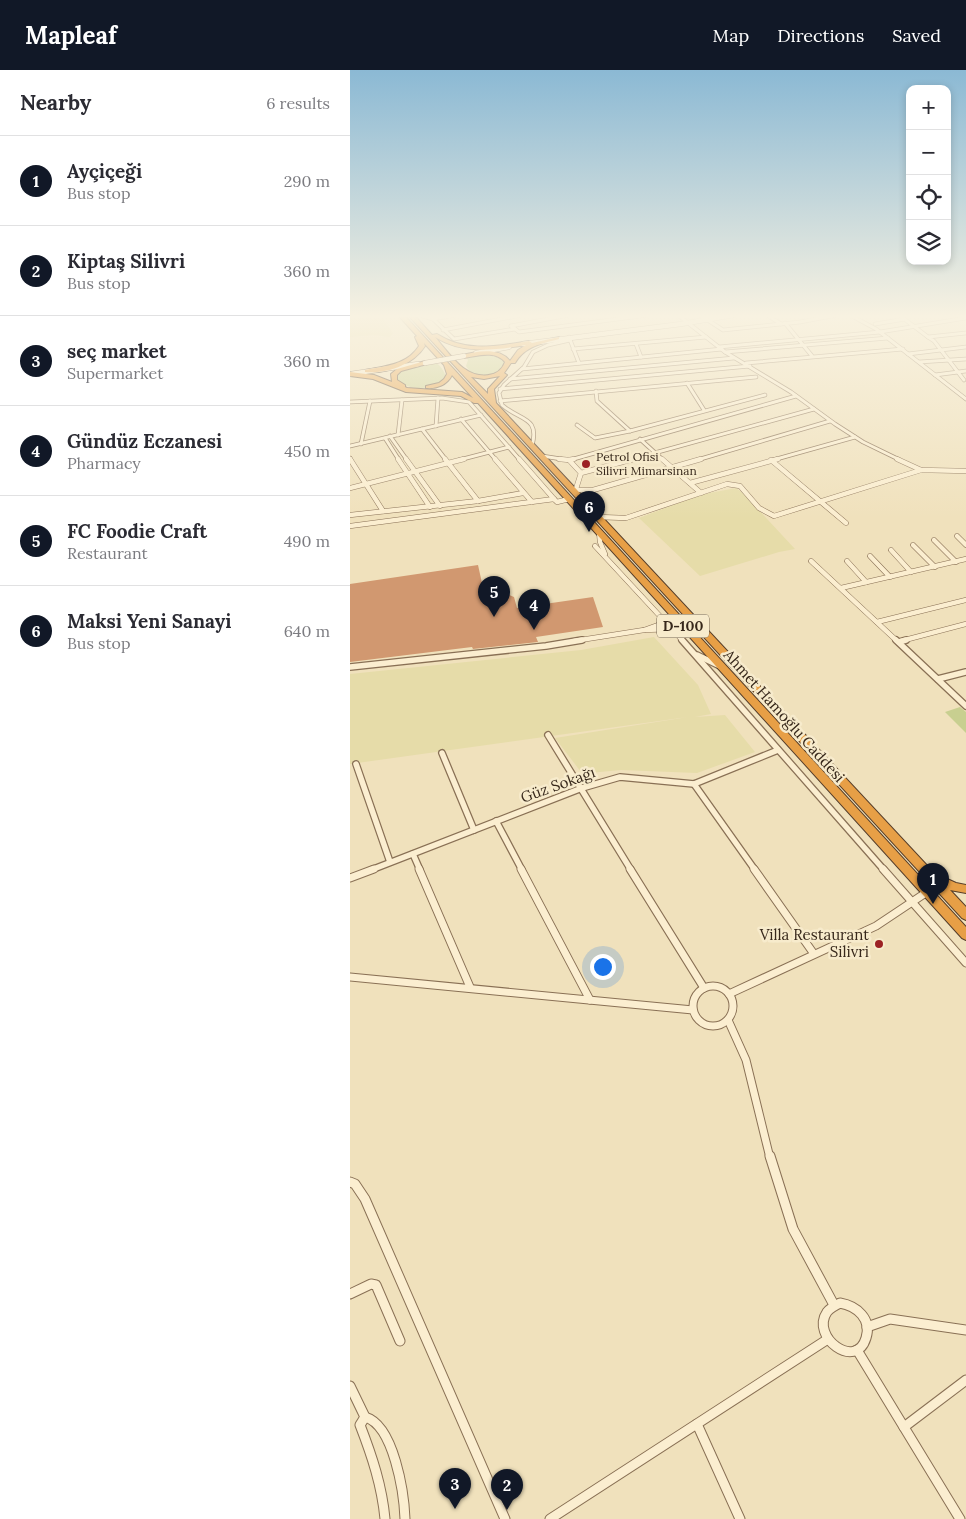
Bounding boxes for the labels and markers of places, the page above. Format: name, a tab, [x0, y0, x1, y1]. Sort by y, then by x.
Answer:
place label: Petrol Ofisi Silivri Mimarsinan	[596, 449, 697, 478]
marker: Petrol Ofisi Silivri Mimarsinan	[580, 458, 592, 470]
pin: 6	[573, 491, 605, 532]
pin: 5	[478, 576, 510, 617]
pin: 4	[518, 589, 550, 630]
pin: 1	[917, 863, 949, 904]
place label: Villa Restaurant Silivri	[759, 925, 869, 961]
marker: Villa Restaurant Silivri	[873, 938, 885, 950]
pin: 3	[439, 1468, 471, 1509]
pin: 2	[491, 1469, 523, 1510]

